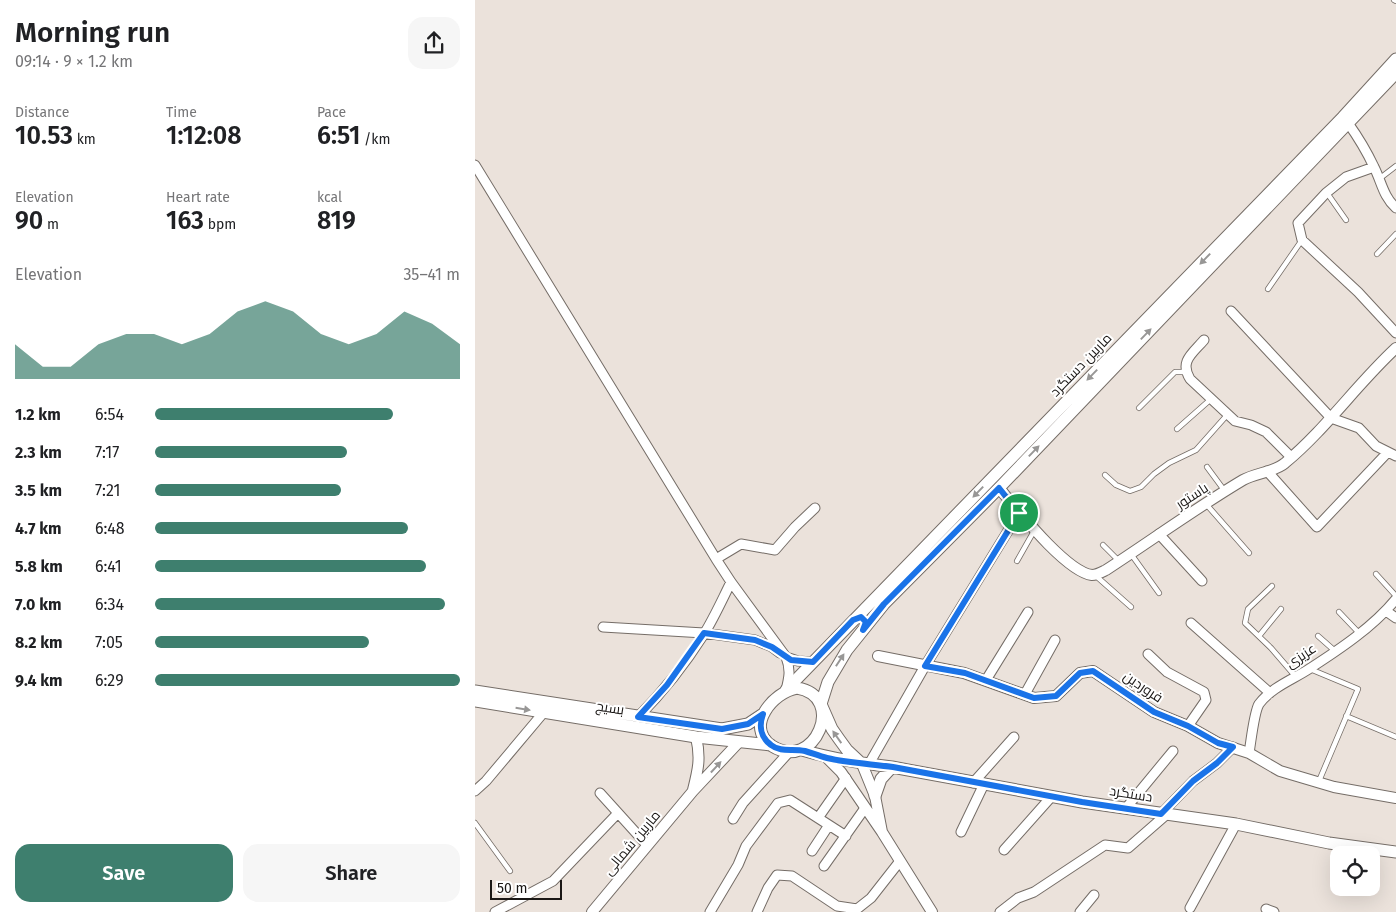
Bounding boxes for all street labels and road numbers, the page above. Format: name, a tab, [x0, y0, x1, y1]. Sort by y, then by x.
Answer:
street label: ماربین دستگرد	[1047, 330, 1115, 400]
street label: پاستور	[1172, 479, 1212, 514]
street label: عزیزی	[1283, 640, 1319, 672]
street label: فروردین	[1120, 668, 1166, 706]
street label: بسیج	[595, 697, 625, 719]
street label: دستگرد	[1108, 782, 1154, 806]
street label: ماربین شمالی	[600, 807, 664, 879]

